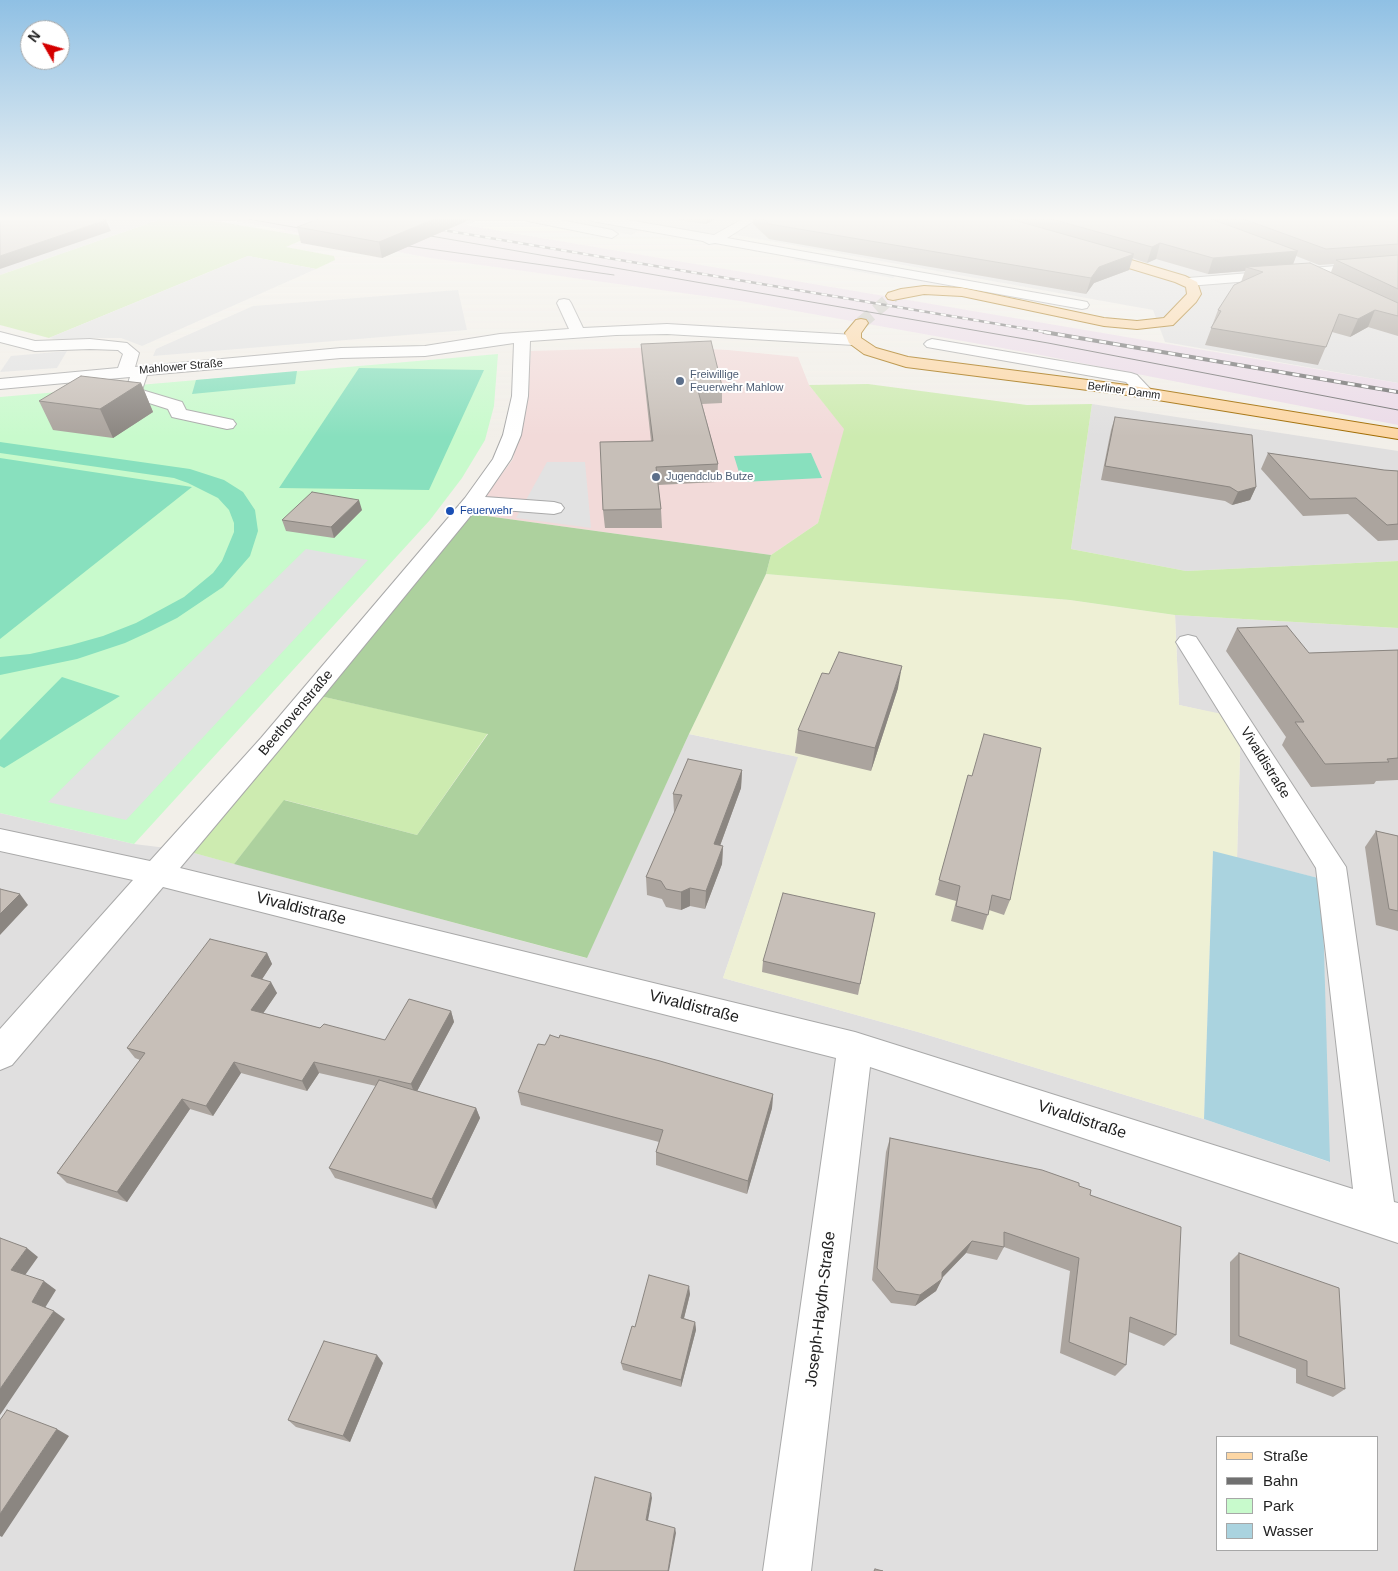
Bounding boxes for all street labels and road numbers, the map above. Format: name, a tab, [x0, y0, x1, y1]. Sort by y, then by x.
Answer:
street label: Mahlower Straße	[139, 357, 223, 377]
street label: Berliner Damm	[1087, 379, 1161, 403]
street label: Beethovenstraße	[255, 667, 337, 759]
street label: Vivaldistraße	[1237, 724, 1293, 802]
street label: Vivaldistraße	[254, 889, 348, 929]
street label: Vivaldistraße	[647, 987, 741, 1027]
street label: Vivaldistraße	[1035, 1097, 1129, 1143]
street label: Joseph-Haydn-Straße	[802, 1230, 840, 1388]

